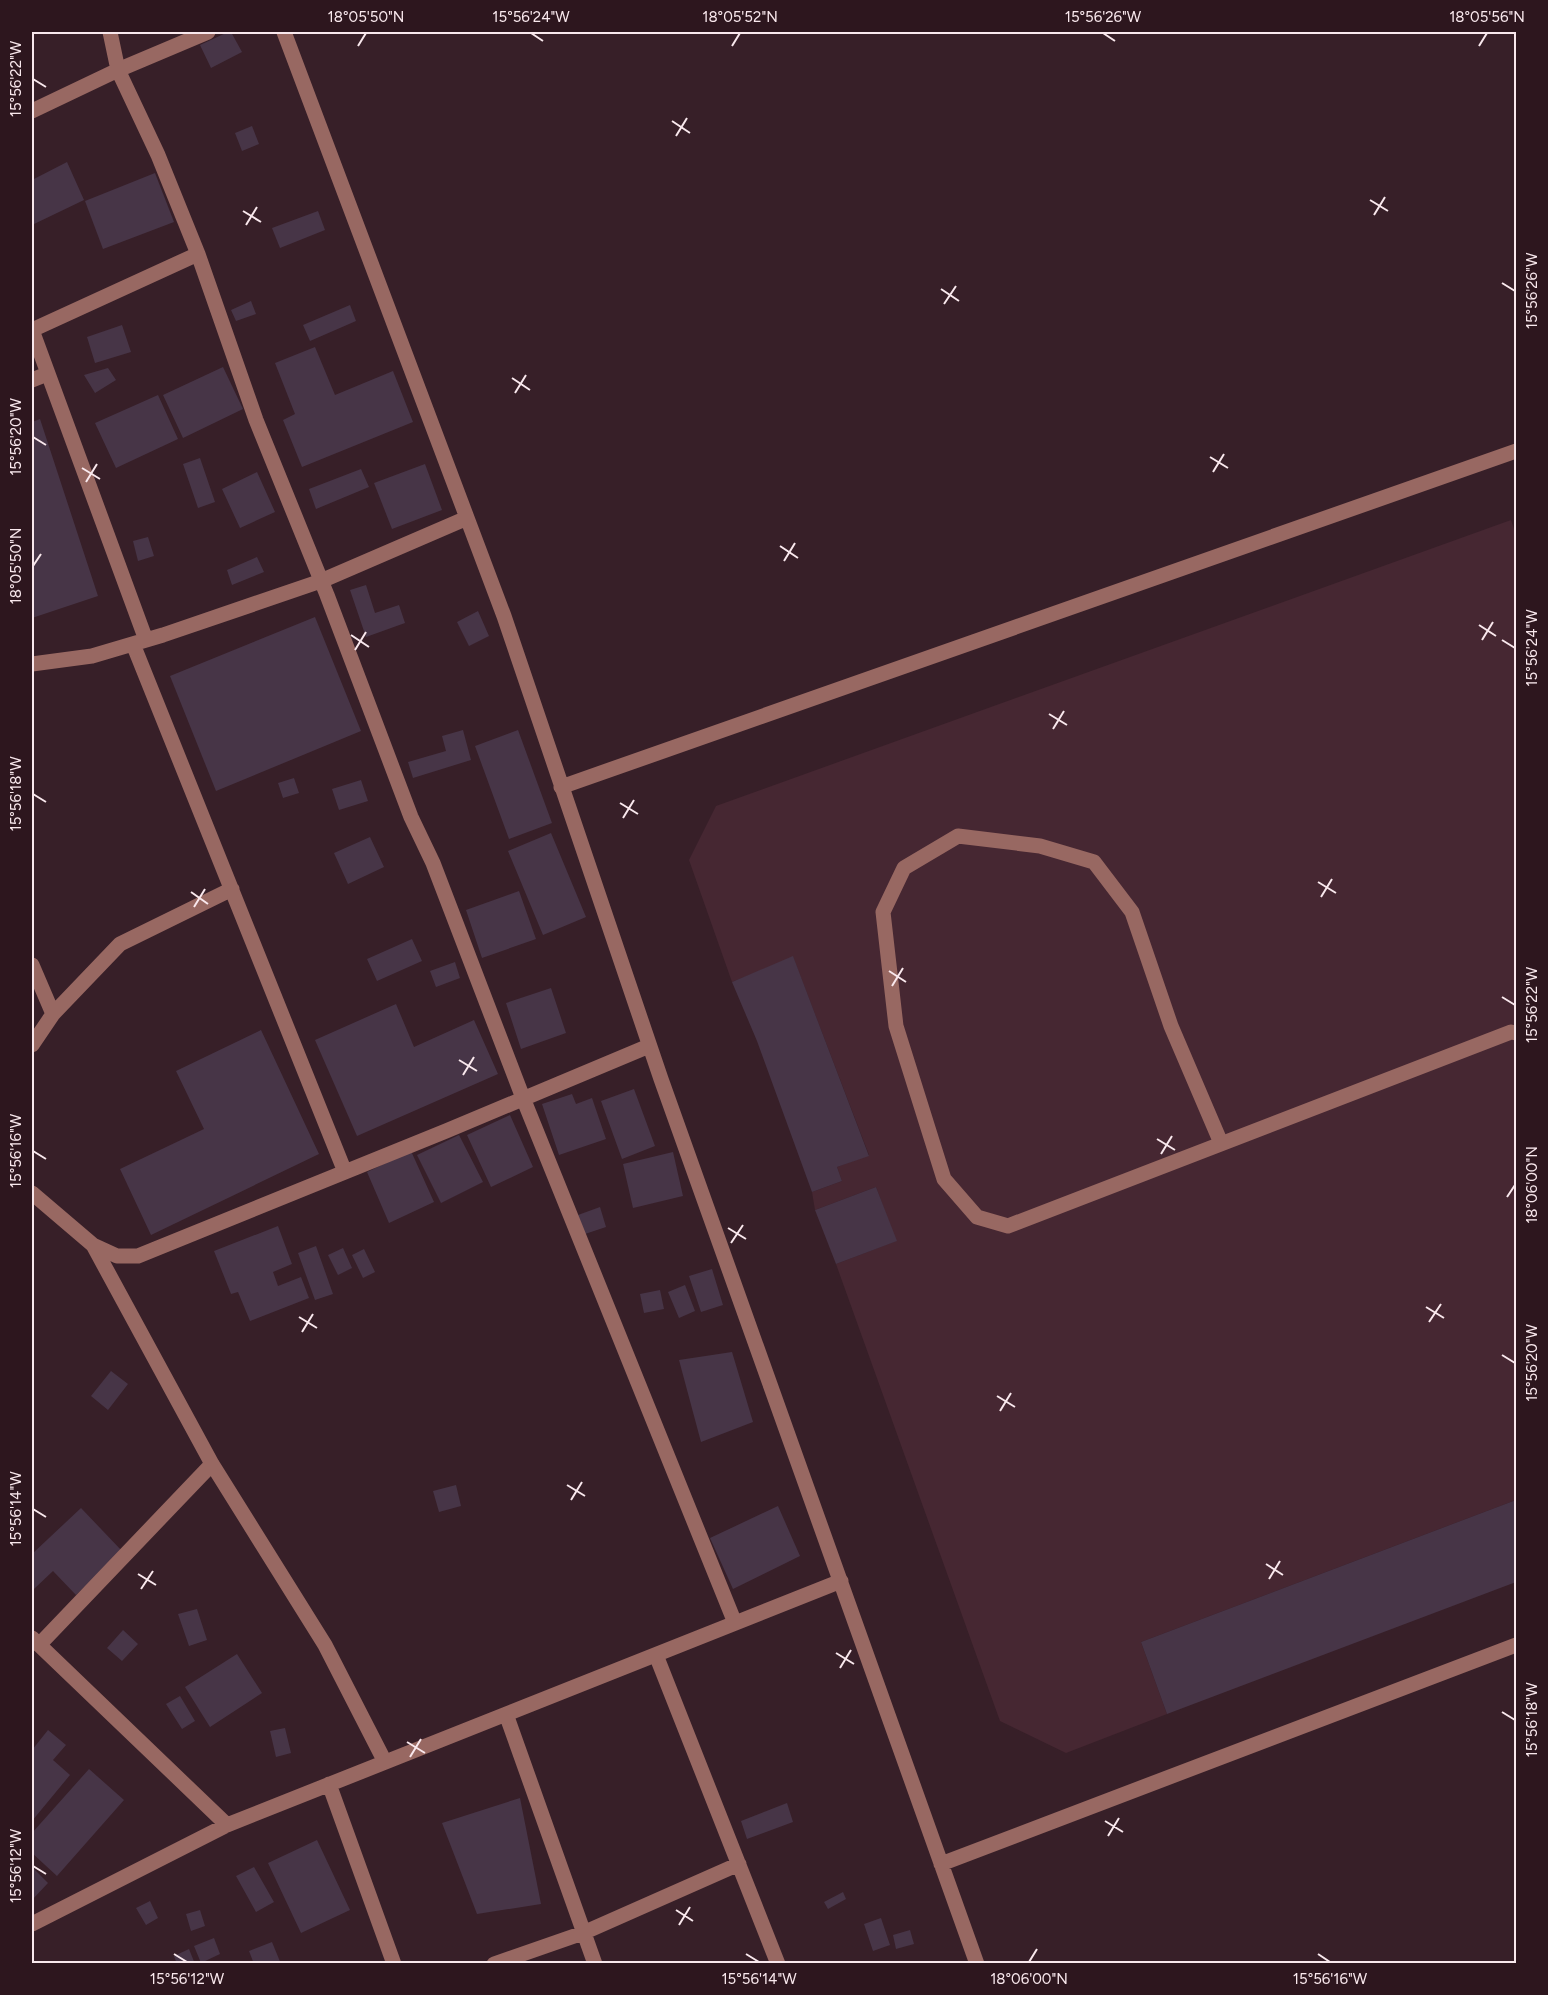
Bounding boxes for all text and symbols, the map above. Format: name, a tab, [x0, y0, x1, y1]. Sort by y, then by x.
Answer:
text: 18°05'50"N	[328, 8, 404, 26]
text: 15°56'24"W	[492, 8, 570, 26]
text: 18°05'52"N	[702, 8, 778, 26]
text: 15°56'26"W	[1065, 8, 1142, 26]
text: 18°05'56"N	[1449, 8, 1525, 26]
text: 15°56'22"W	[7, 40, 25, 117]
text: 15°56'26"W	[1523, 252, 1541, 329]
text: 15°56'20"W	[7, 398, 25, 476]
text: 18°05'50"N	[7, 528, 25, 604]
text: 15°56'24"W	[1523, 609, 1541, 687]
text: 15°56'18"W	[7, 756, 25, 832]
text: 15°56'22"W	[1523, 966, 1541, 1043]
text: 15°56'16"W	[7, 1113, 25, 1188]
text: 18°06'00"N	[1523, 1146, 1541, 1224]
text: 15°56'20"W	[1523, 1324, 1541, 1402]
text: 15°56'14"W	[7, 1471, 25, 1547]
text: 15°56'18"W	[1523, 1682, 1541, 1758]
text: 15°56'12"W	[7, 1828, 25, 1903]
text: 15°56'12"W	[150, 1970, 225, 1988]
text: 15°56'14"W	[721, 1970, 797, 1988]
text: 18°06'00"N	[990, 1970, 1068, 1988]
text: 15°56'16"W	[1293, 1970, 1368, 1988]

